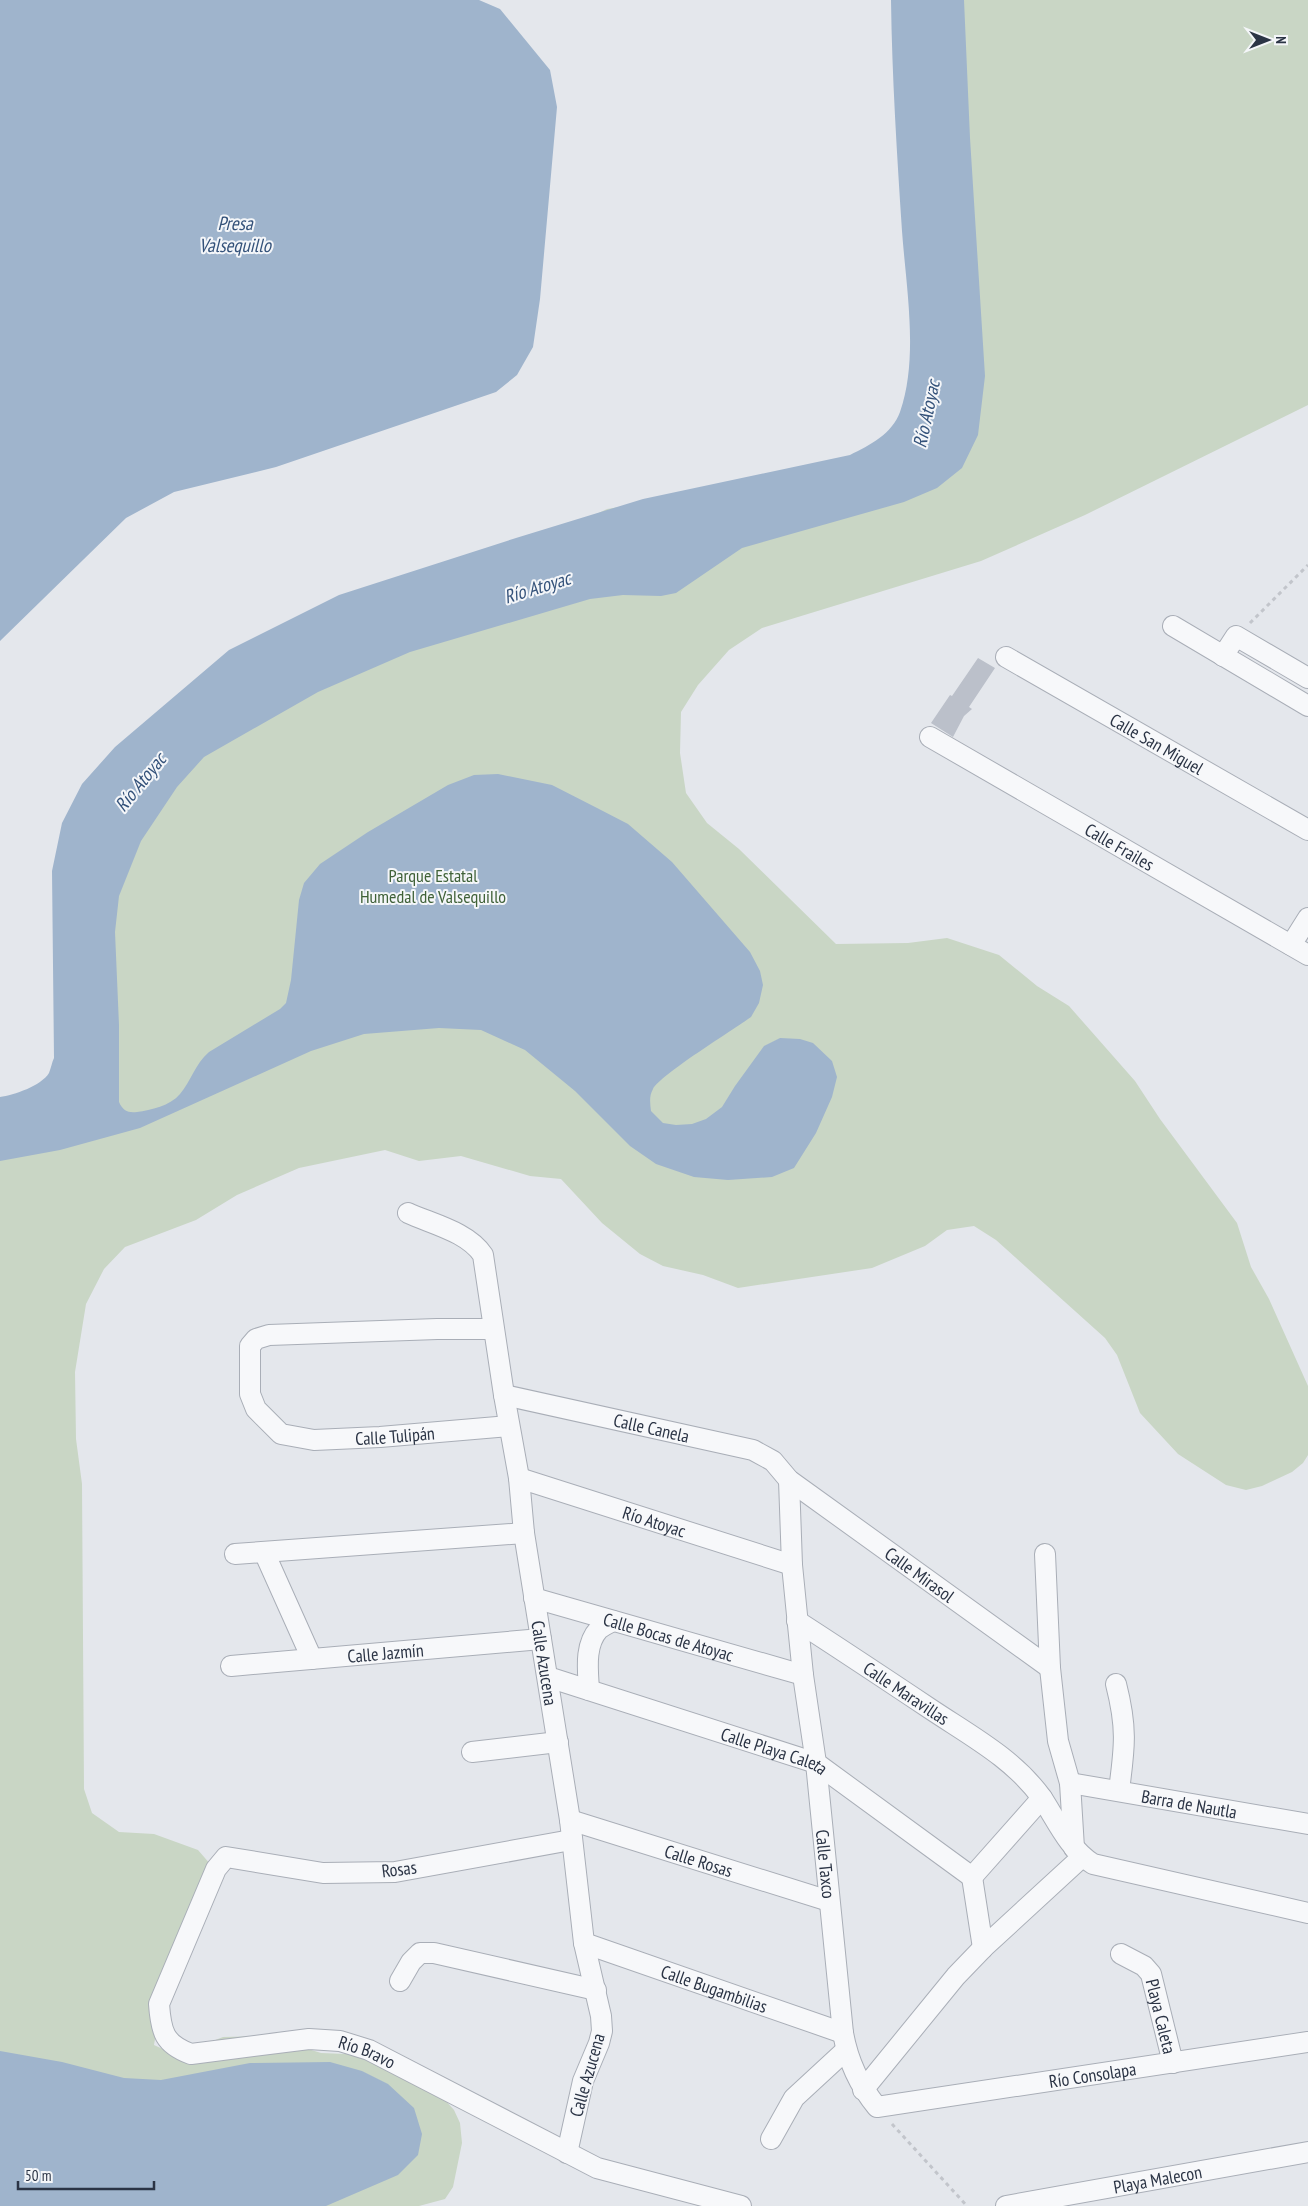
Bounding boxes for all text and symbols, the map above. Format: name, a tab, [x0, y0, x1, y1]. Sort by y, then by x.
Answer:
north arrow	[1243, 15, 1293, 65]
text: N	[1272, 36, 1290, 44]
water label: Presa Valsequillo	[199, 211, 273, 257]
water label: Río Atoyac	[907, 376, 945, 450]
water label: Río Atoyac	[501, 565, 575, 608]
street label: Calle San Miguel	[1106, 708, 1209, 780]
water label: Río Atoyac	[109, 746, 172, 816]
street label: Calle Frailes	[1081, 817, 1158, 875]
park label: Parque Estatal Humedal de Valsequillo	[360, 864, 506, 908]
street label: Calle Canela	[611, 1408, 691, 1447]
street label: Calle Tulipán	[355, 1421, 436, 1450]
street label: Río Atoyac	[620, 1500, 689, 1542]
street label: Calle Mirasol	[881, 1541, 960, 1608]
street label: Calle Bocas de Atoyac	[601, 1607, 737, 1666]
street label: Calle Azucena	[527, 1619, 563, 1707]
street label: Calle Jazmín	[346, 1638, 424, 1667]
street label: Calle Maravillas	[859, 1656, 954, 1730]
street label: Calle Playa Caleta	[718, 1722, 833, 1779]
street label: Barra de Nautla	[1140, 1784, 1239, 1823]
street label: Calle Taxco	[811, 1828, 841, 1900]
street label: Calle Rosas	[662, 1839, 736, 1882]
street label: Rosas	[380, 1855, 418, 1883]
street label: Calle Bugambilias	[658, 1959, 771, 2017]
street label: Playa Caleta	[1141, 1976, 1182, 2056]
street label: Río Bravo	[336, 2030, 400, 2073]
street label: Calle Azucena	[564, 2031, 610, 2119]
street label: Río Consolapa	[1047, 2057, 1138, 2092]
scale bar	[18, 2158, 154, 2190]
street label: Playa Malecon	[1112, 2160, 1204, 2198]
text: 50 m	[25, 2166, 51, 2185]

